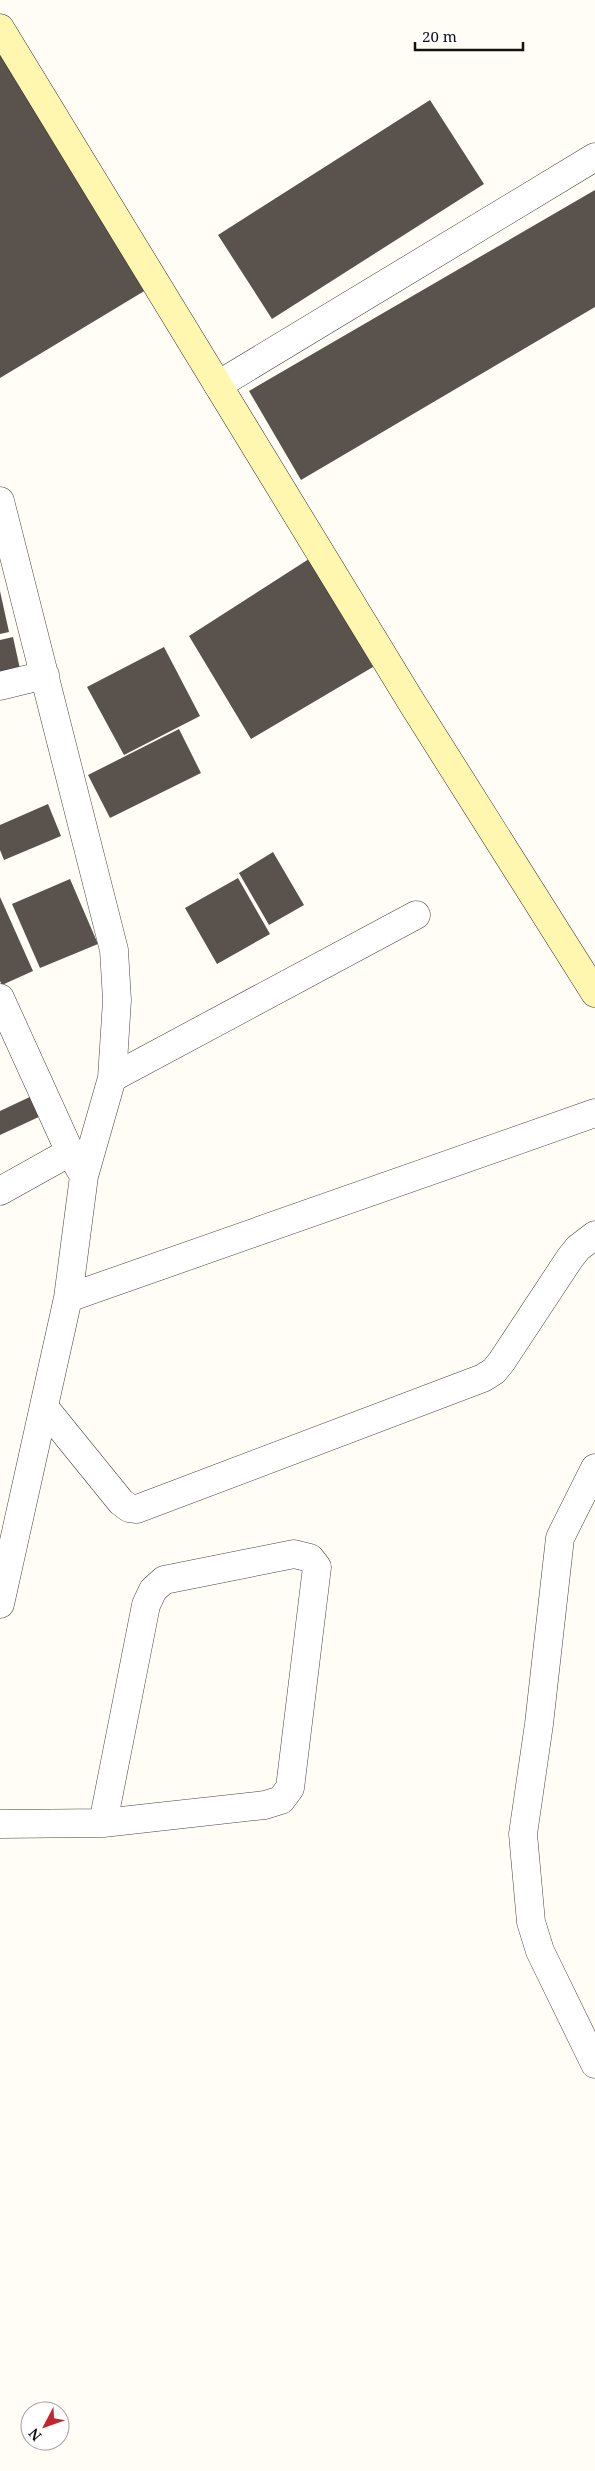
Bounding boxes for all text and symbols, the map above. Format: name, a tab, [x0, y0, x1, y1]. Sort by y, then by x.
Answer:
scale bar	[415, 20, 522, 52]
text: 20 m	[422, 26, 457, 46]
north arrow	[20, 2401, 70, 2451]
text: N	[24, 2424, 46, 2445]

